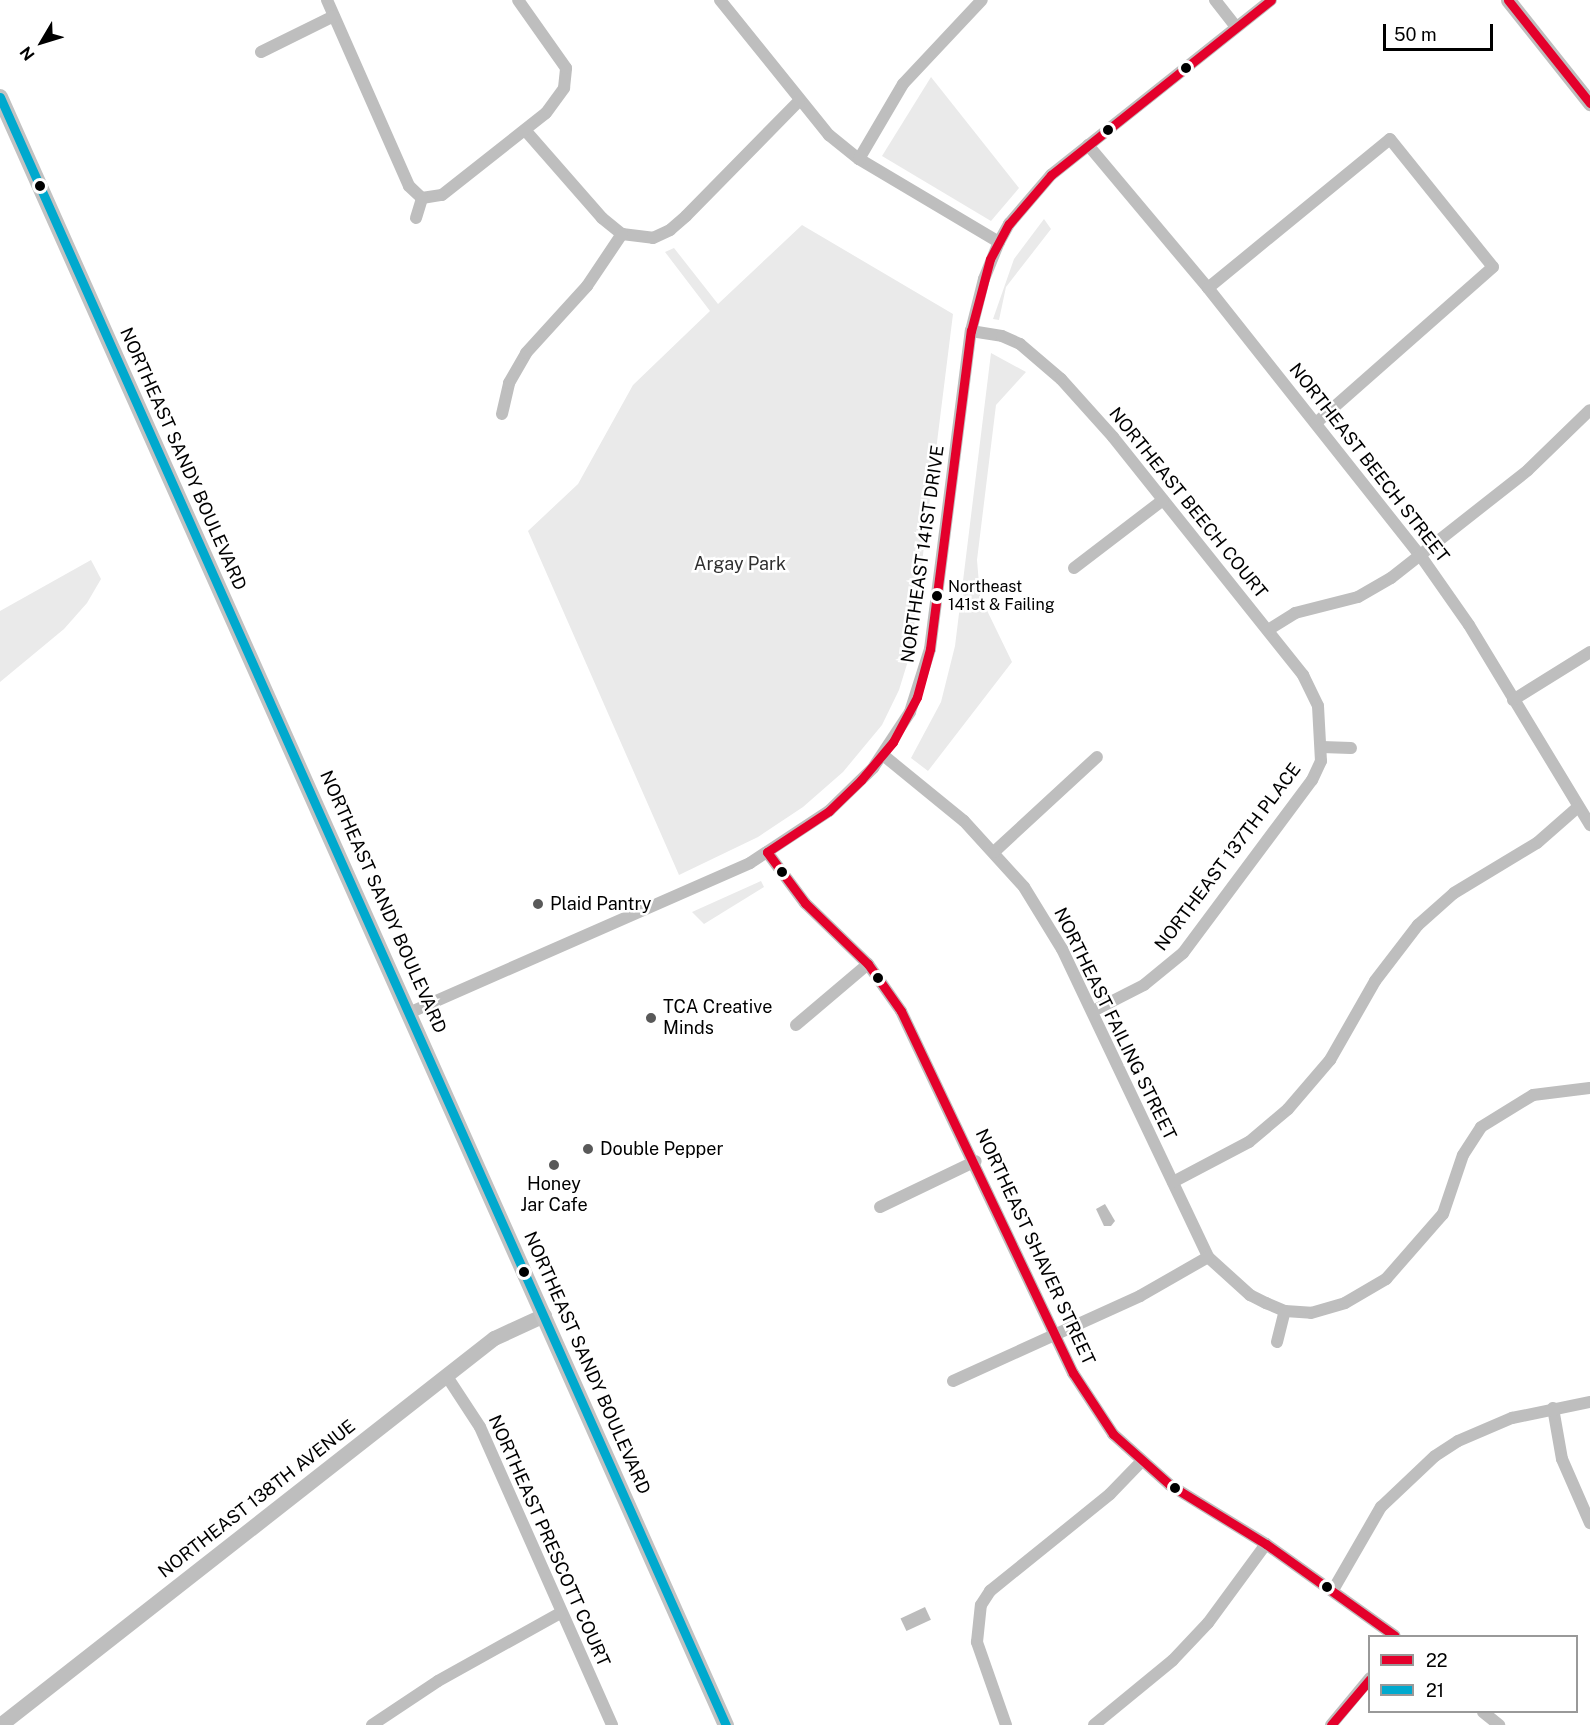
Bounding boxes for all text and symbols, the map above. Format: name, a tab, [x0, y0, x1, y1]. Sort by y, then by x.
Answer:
north arrow	[12, 12, 72, 72]
scale bar	[1386, 12, 1496, 50]
text: 50 m	[1394, 24, 1437, 45]
text: N	[16, 43, 39, 64]
unlabelled marker	[1180, 62, 1192, 74]
unlabelled marker	[1102, 124, 1114, 136]
unlabelled marker	[34, 180, 46, 192]
street label: NORTHEAST SANDY BOULEVARD	[115, 324, 251, 594]
street label: NORTHEAST BEECH STREET	[1284, 359, 1454, 567]
street label: NORTHEAST BEECH COURT	[1104, 403, 1272, 603]
street label: NORTHEAST 141ST DRIVE	[897, 444, 949, 664]
park label: Argay Park	[694, 553, 786, 575]
place label: Northeast 141st & Failing	[948, 577, 1055, 615]
marker: Northeast 141st & Failing	[931, 590, 943, 602]
street label: NORTHEAST 137TH PLACE	[1150, 759, 1306, 955]
street label: NORTHEAST SANDY BOULEVARD	[315, 767, 451, 1037]
unlabelled marker	[776, 866, 788, 878]
place label: Plaid Pantry	[550, 893, 651, 915]
marker: Plaid Pantry	[531, 897, 545, 911]
street label: NORTHEAST FAILING STREET	[1049, 904, 1181, 1144]
unlabelled marker	[872, 972, 884, 984]
place label: TCA Creative Minds	[663, 997, 772, 1040]
marker: TCA Creative Minds	[644, 1011, 658, 1025]
street label: NORTHEAST SHAVER STREET	[971, 1125, 1099, 1369]
place label: Double Pepper	[600, 1138, 724, 1160]
marker: Double Pepper	[581, 1142, 595, 1156]
marker: Honey Jar Cafe	[547, 1158, 561, 1172]
place label: Honey Jar Cafe	[520, 1174, 588, 1216]
street label: NORTHEAST SANDY BOULEVARD	[519, 1228, 655, 1498]
unlabelled marker	[518, 1266, 530, 1278]
street label: NORTHEAST PRESCOTT COURT	[484, 1412, 614, 1670]
street label: NORTHEAST 138TH AVENUE	[154, 1415, 360, 1583]
unlabelled marker	[1169, 1482, 1181, 1494]
unlabelled marker	[1321, 1581, 1333, 1593]
legend	[1368, 1635, 1578, 1713]
text: 22	[1426, 1650, 1447, 1671]
text: 21	[1426, 1680, 1444, 1701]

